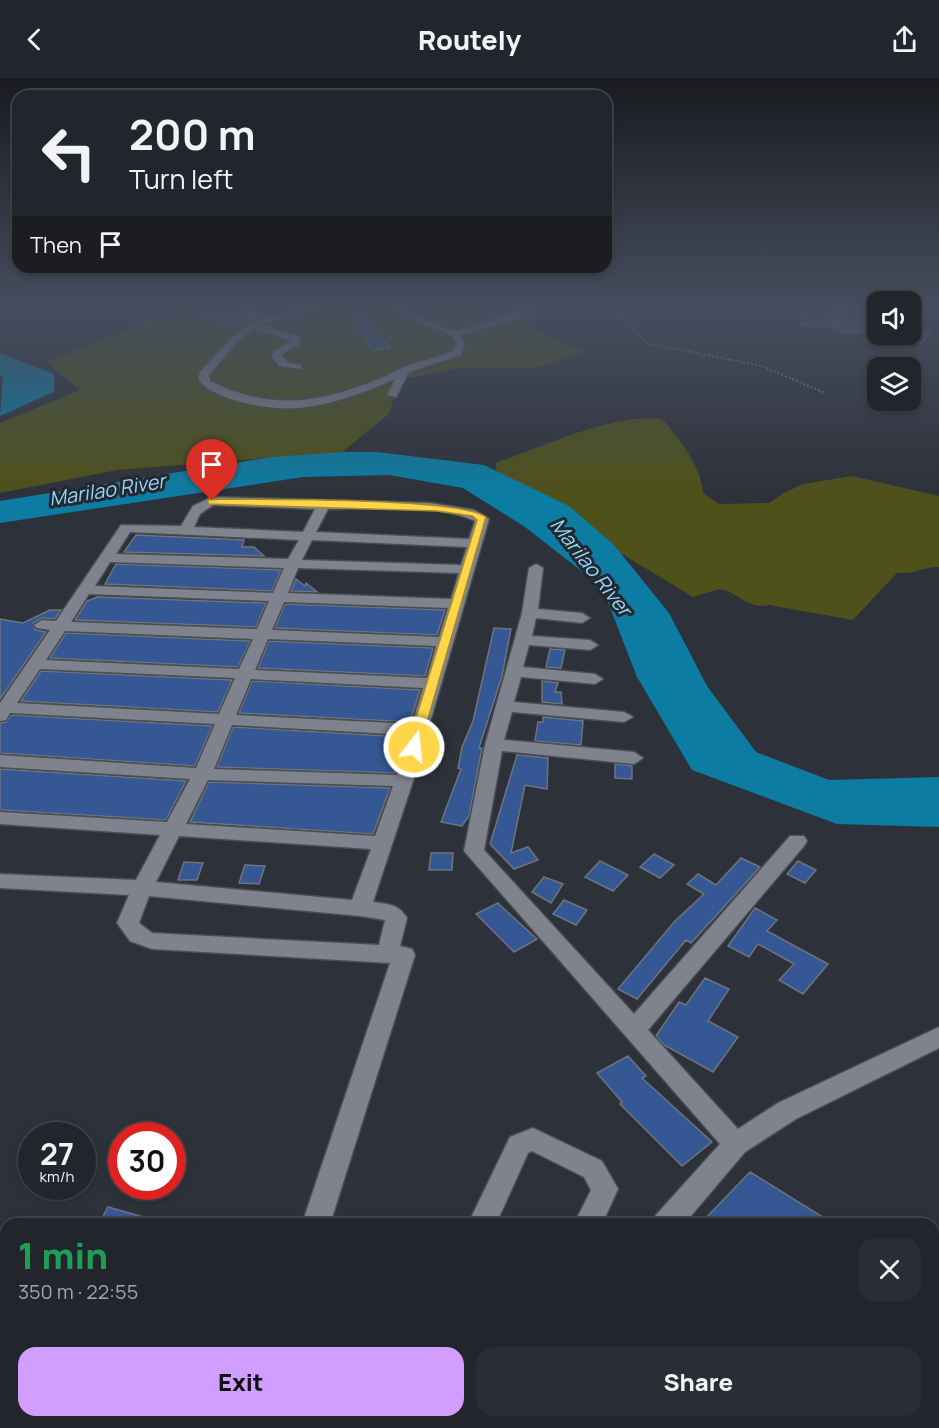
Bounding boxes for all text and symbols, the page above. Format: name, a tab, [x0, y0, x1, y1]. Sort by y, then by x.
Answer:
text: Routely	[418, 21, 521, 58]
icon: back	[18, 23, 51, 56]
icon: share	[888, 23, 921, 56]
text: 200 m	[129, 105, 255, 163]
icon: left	[30, 114, 108, 192]
text: Turn left	[129, 160, 233, 197]
icon: arrive	[94, 228, 127, 261]
text: Then	[30, 230, 82, 260]
map controls	[867, 291, 921, 411]
button: sound	[867, 291, 921, 345]
button: layers	[867, 357, 921, 411]
pin	[186, 439, 237, 501]
icon: arrive	[195, 448, 228, 481]
water label: Marilao River	[47, 467, 170, 512]
water label: Marilao River	[545, 512, 640, 623]
position arrow	[382, 715, 446, 779]
speed limit sign: 30	[108, 1122, 186, 1200]
text: 27	[40, 1133, 74, 1174]
text: km/h	[40, 1166, 74, 1187]
text: 1 min	[18, 1231, 108, 1280]
button: close	[858, 1238, 921, 1301]
text: 350 m · 22:55	[18, 1278, 138, 1305]
button: Exit	[18, 1347, 464, 1416]
button: Share	[476, 1347, 921, 1416]

